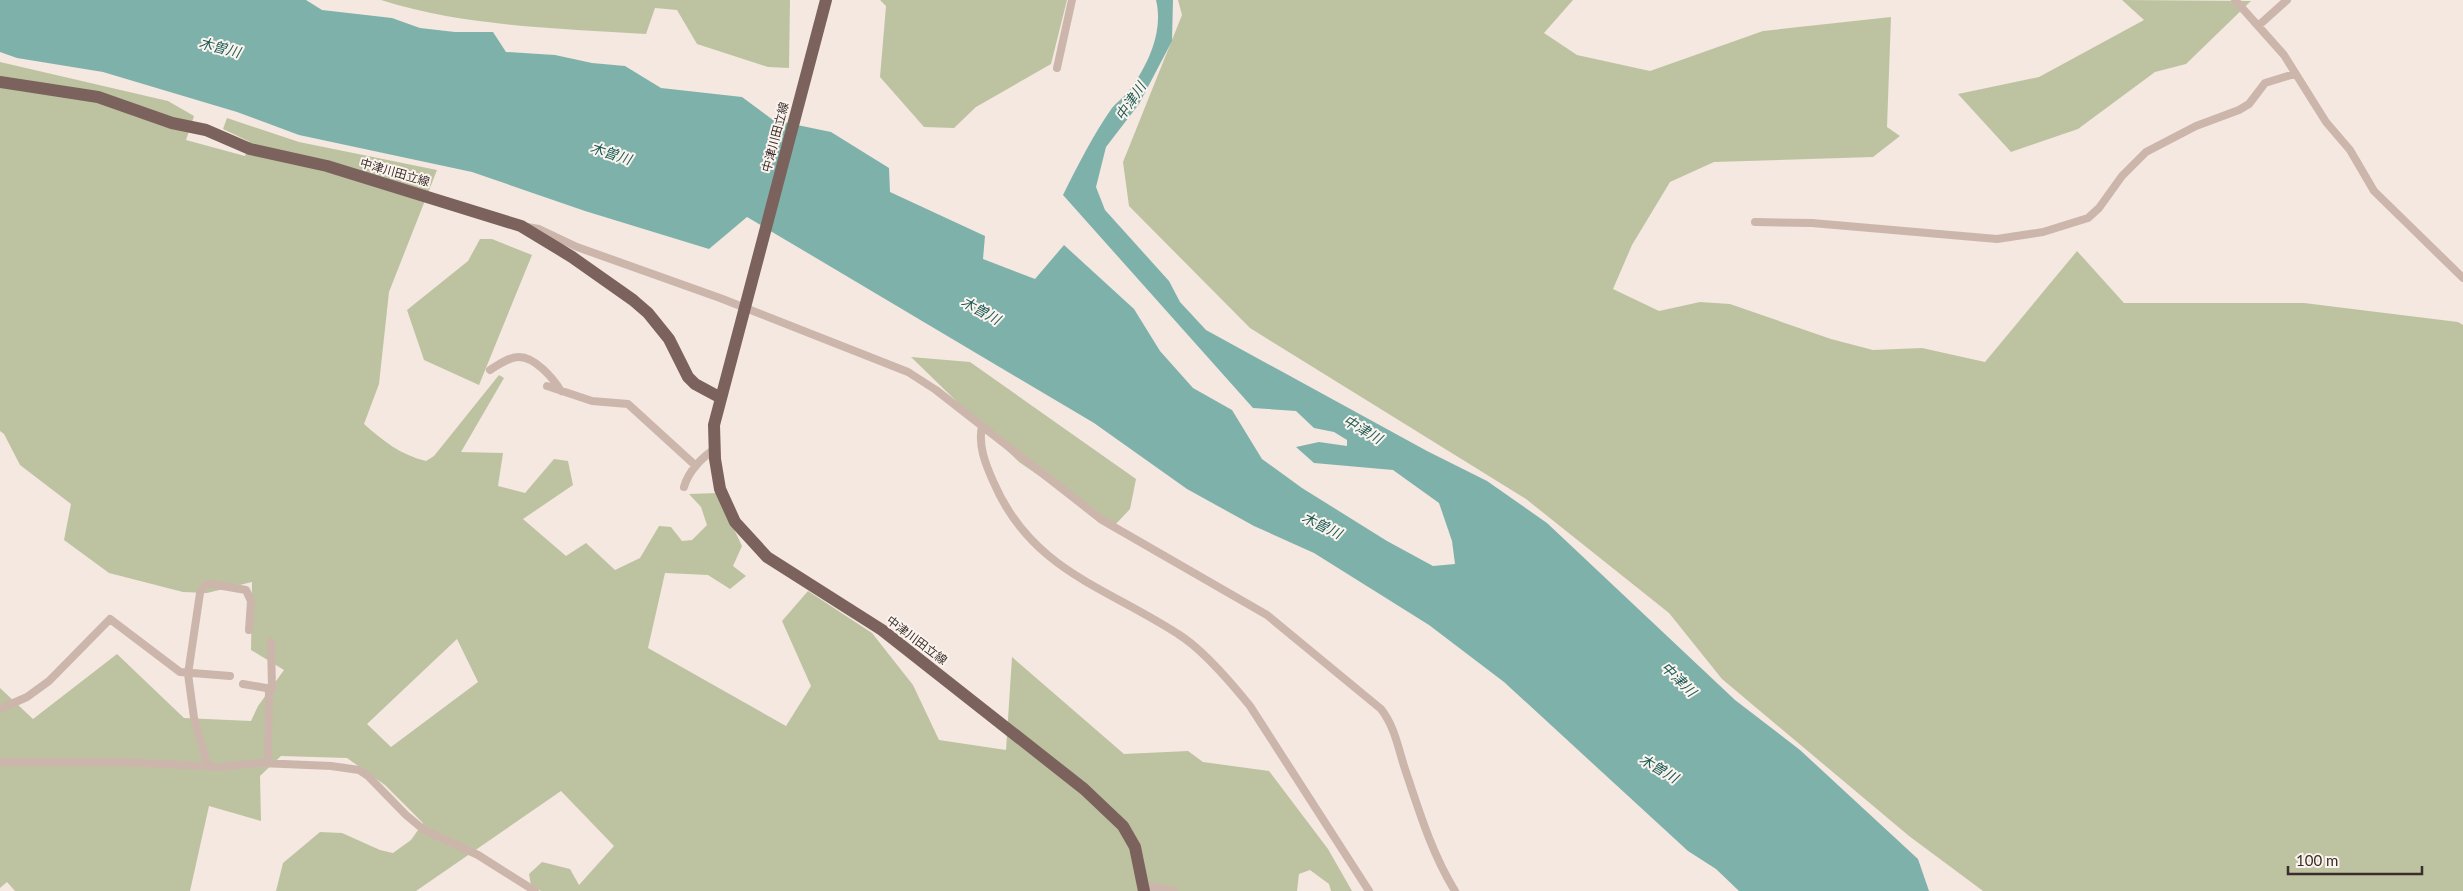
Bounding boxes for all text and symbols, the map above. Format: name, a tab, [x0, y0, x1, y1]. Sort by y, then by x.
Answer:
water label: 木曽川	[198, 33, 244, 61]
water label: 中津川	[1111, 77, 1150, 123]
street label: 中津川田立線	[758, 100, 792, 174]
water label: 木曽川	[588, 138, 636, 168]
street label: 中津川田立線	[358, 155, 432, 189]
water label: 木曽川	[959, 292, 1005, 329]
water label: 中津川	[1341, 411, 1387, 448]
water label: 木曽川	[1299, 508, 1346, 543]
street label: 中津川田立線	[884, 612, 950, 668]
water label: 中津川	[1658, 658, 1701, 701]
water label: 木曽川	[1637, 750, 1683, 787]
scale bar	[2288, 844, 2422, 876]
text: 100 m	[2296, 851, 2338, 869]

